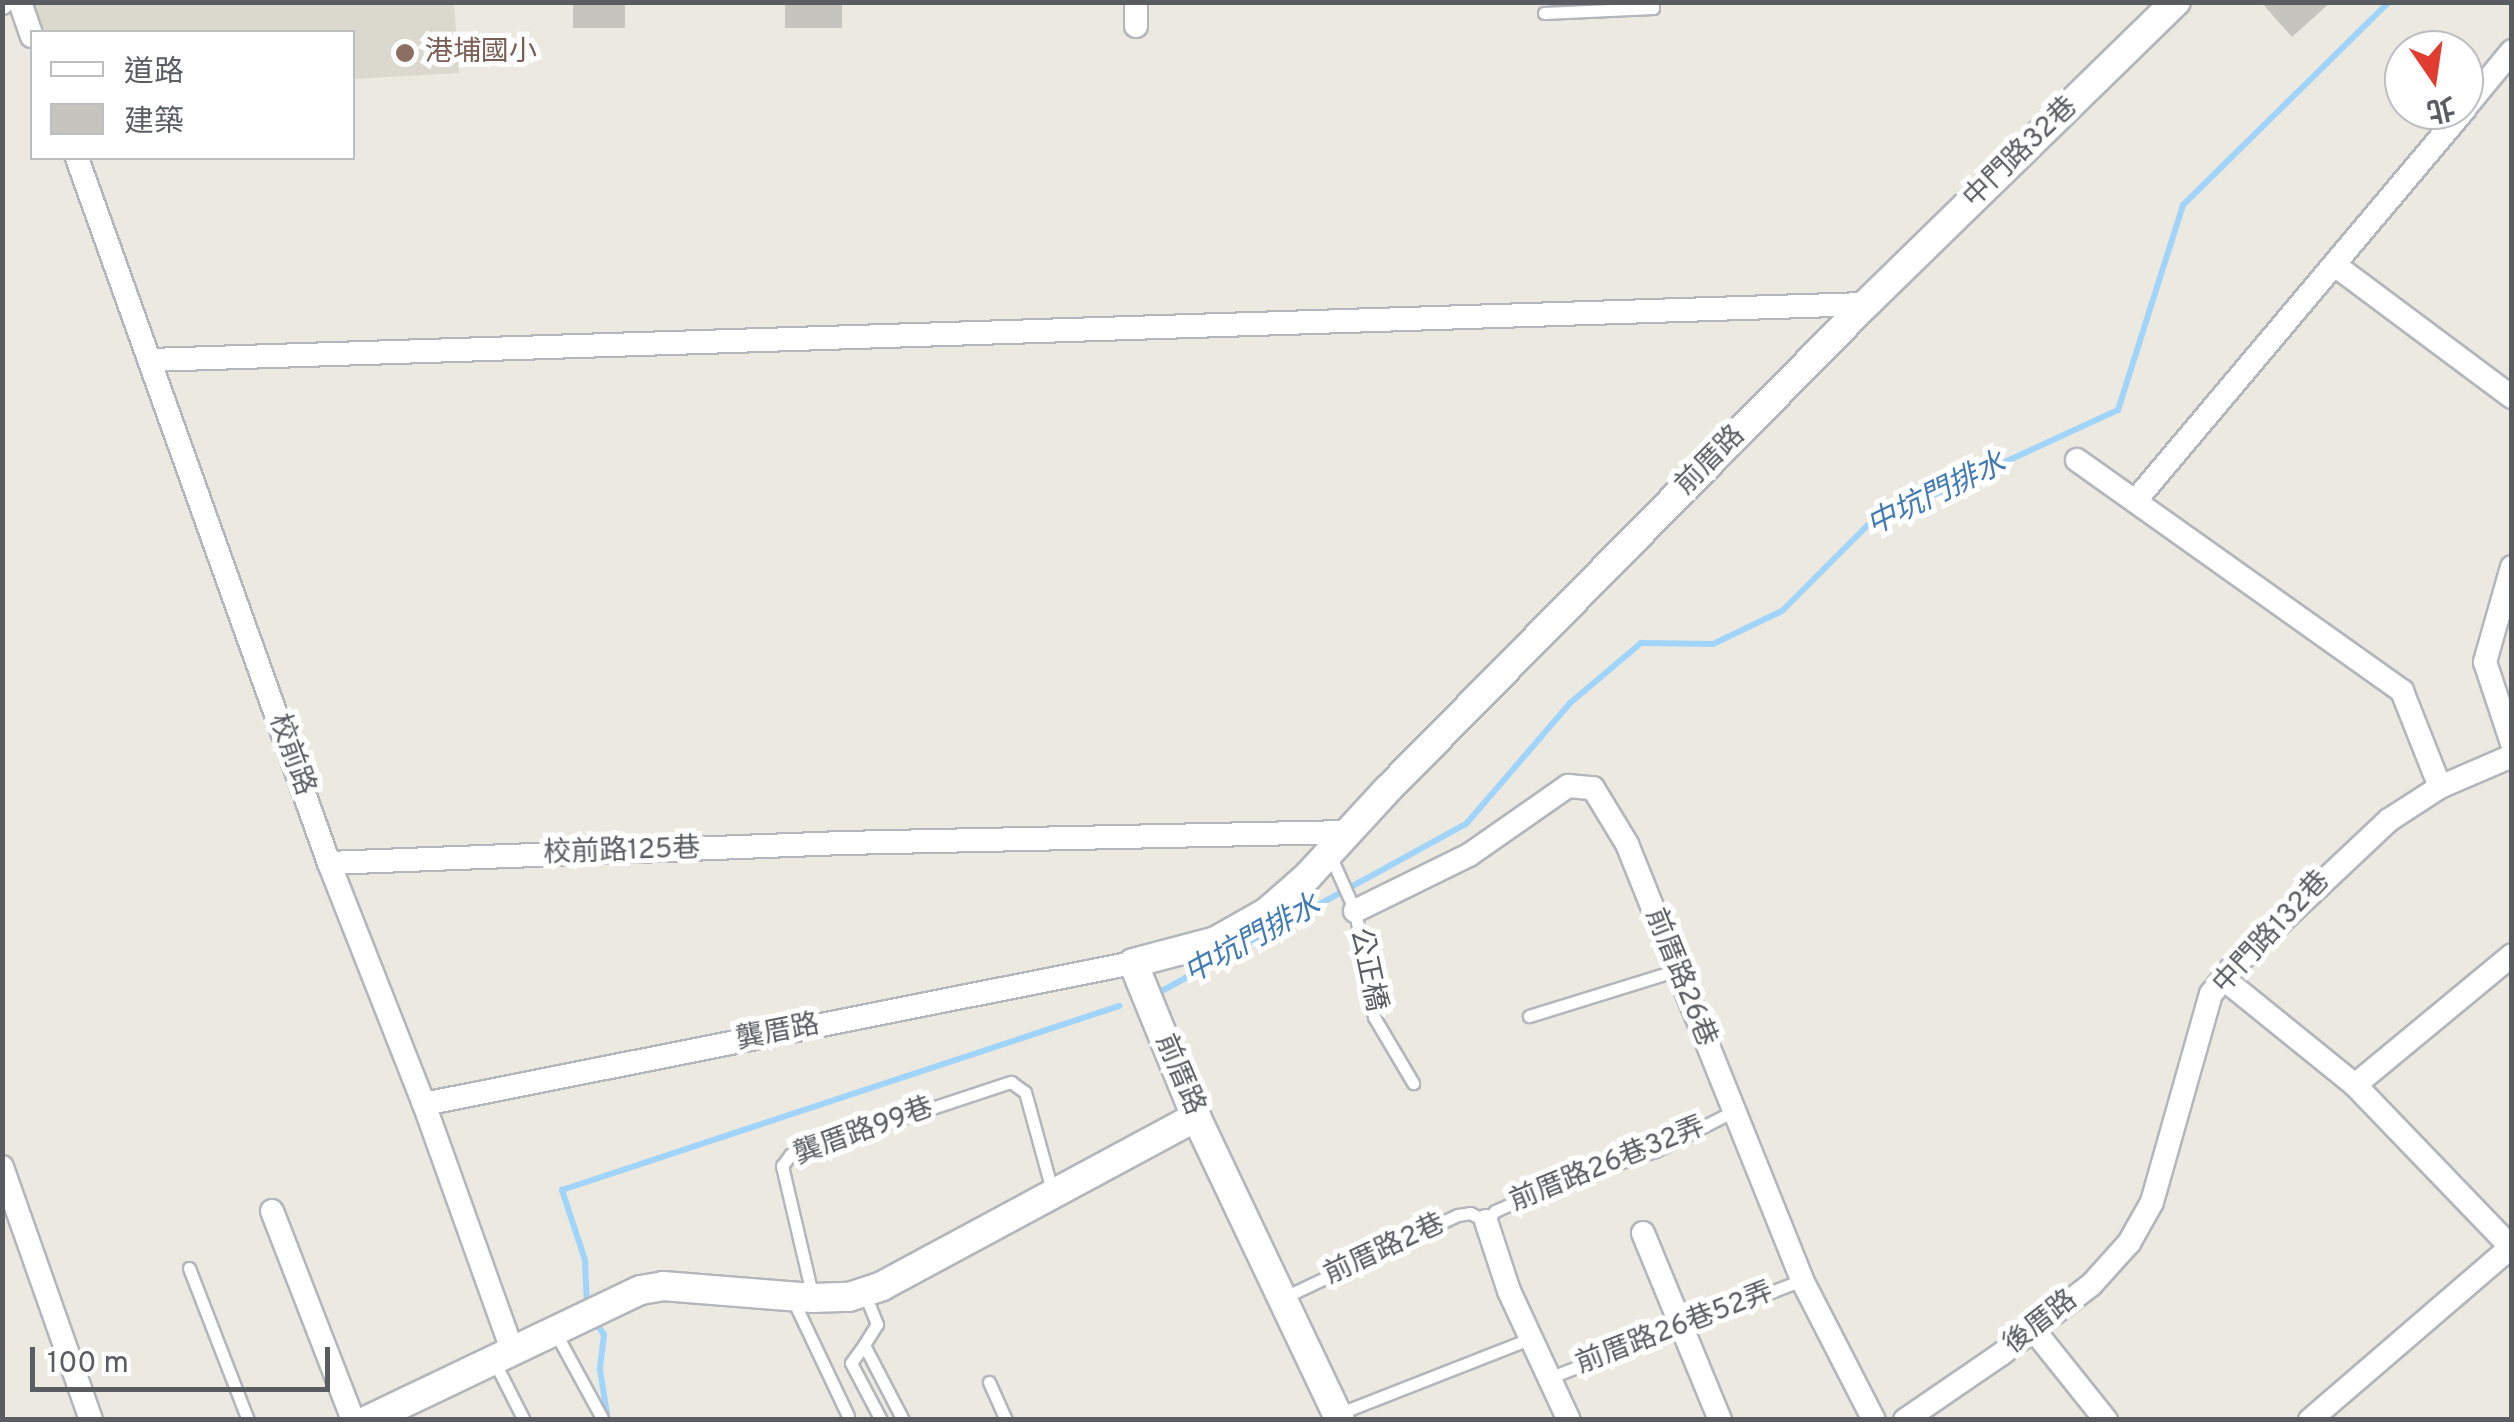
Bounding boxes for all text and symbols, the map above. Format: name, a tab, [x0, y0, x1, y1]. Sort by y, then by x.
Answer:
legend	[30, 30, 355, 160]
north arrow	[2384, 30, 2484, 130]
place label: 港埔國小	[425, 36, 537, 70]
marker: 港埔國小	[394, 42, 416, 64]
text: 道路	[124, 55, 184, 92]
text: 北	[2423, 87, 2458, 128]
street label: 中門路32巷	[1957, 90, 2085, 216]
text: 建築	[124, 105, 184, 142]
street label: 前厝路	[1669, 419, 1753, 503]
water label: 中坑門排水	[1862, 447, 2012, 545]
street label: 校前路	[261, 710, 321, 800]
street label: 校前路125巷	[543, 832, 701, 872]
street label: 中門路132巷	[2207, 865, 2337, 1001]
water label: 中坑門排水	[1179, 889, 1327, 993]
street label: 前厝路26巷	[1637, 904, 1723, 1052]
street label: 公正橋	[1342, 925, 1392, 1015]
street label: 龔厝路	[734, 1008, 822, 1058]
street label: 前厝路	[1147, 1030, 1211, 1120]
street label: 龔厝路99巷	[790, 1091, 938, 1173]
street label: 前厝路26巷32弄	[1506, 1111, 1710, 1219]
street label: 前厝路2巷	[1319, 1207, 1451, 1293]
street label: 前厝路26巷52弄	[1572, 1276, 1778, 1382]
street label: 後厝路	[1998, 1284, 2084, 1362]
scale bar	[35, 1327, 335, 1389]
text: 100 m	[47, 1346, 129, 1383]

